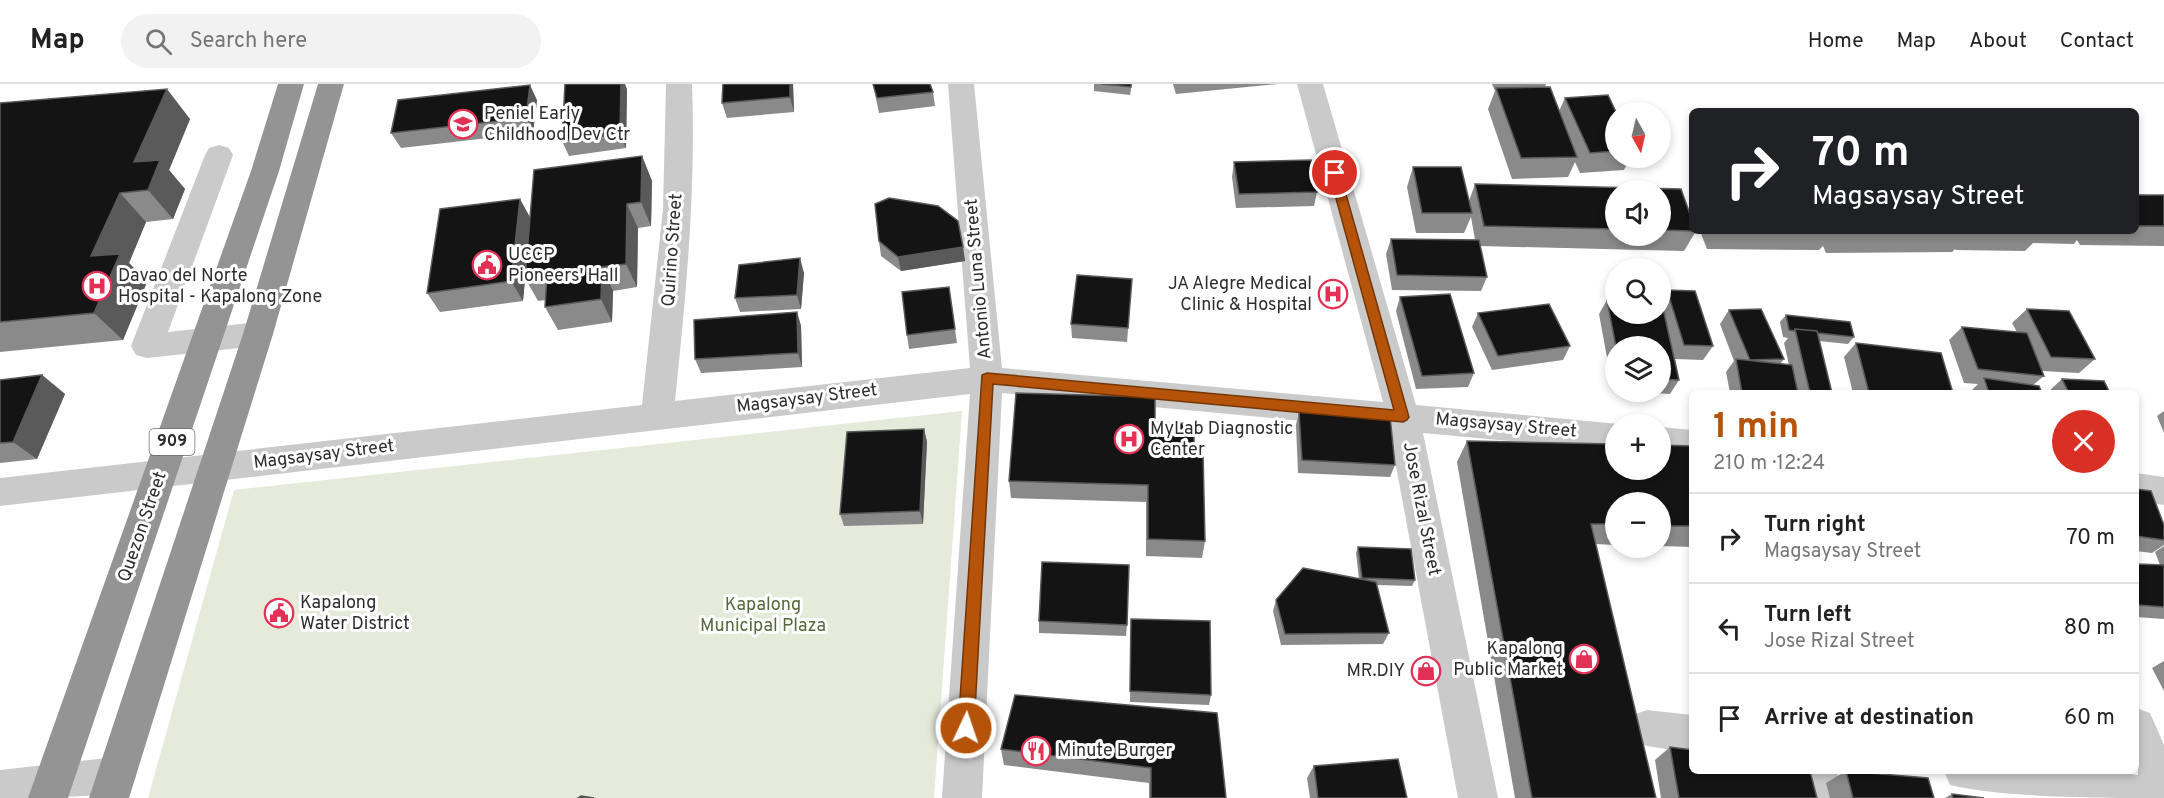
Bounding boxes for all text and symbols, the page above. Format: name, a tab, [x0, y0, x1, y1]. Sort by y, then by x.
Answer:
search box	[121, 14, 541, 68]
text: Map	[30, 23, 85, 59]
icon: search	[142, 25, 175, 58]
text: Search here	[190, 28, 307, 55]
text: Home	[1808, 28, 1864, 55]
text: Map	[1897, 28, 1936, 55]
text: About	[1969, 28, 2027, 55]
text: Contact	[2060, 28, 2134, 55]
north arrow	[1605, 102, 1671, 168]
map controls	[1605, 102, 1671, 558]
place label: Peniel Early Childhood Dev Ctr	[484, 103, 630, 147]
school or university icon: Peniel Early Childhood Dev Ctr	[447, 108, 479, 140]
text: 70 m	[1812, 128, 1910, 181]
icon: right	[1713, 132, 1791, 210]
pin	[1309, 147, 1360, 198]
icon: arrive	[1318, 156, 1351, 189]
button: sound	[1605, 180, 1671, 246]
text: Magsaysay Street	[1812, 180, 2025, 214]
street label: Quirino Street	[658, 193, 688, 307]
street label: Antonio Luna Street	[961, 198, 997, 360]
place label: UCCP Pioneers' Hall	[508, 244, 618, 288]
public building icon: UCCP Pioneers' Hall	[471, 249, 503, 281]
button: search	[1605, 258, 1671, 324]
place label: Davao del Norte Hospital - Kapalong Zone	[118, 265, 322, 309]
hospital icon: Davao del Norte Hospital - Kapalong Zone	[81, 270, 113, 302]
place label: JA Alegre Medical Clinic & Hospital	[1168, 273, 1312, 317]
hospital icon: JA Alegre Medical Clinic & Hospital	[1317, 278, 1349, 310]
button: layers	[1605, 336, 1671, 402]
street label: Magsaysay Street	[735, 379, 879, 419]
text: 1 min	[1713, 405, 1799, 451]
street label: Magsaysay Street	[1434, 408, 1578, 444]
button: close	[2052, 410, 2115, 473]
button: +	[1605, 414, 1671, 480]
place label: MyLab Diagnostic Center	[1150, 418, 1293, 462]
hospital icon: MyLab Diagnostic Center	[1113, 423, 1145, 455]
road number: 909	[150, 429, 195, 455]
street label: Magsaysay Street	[252, 435, 396, 475]
street label: Jose Rizal Street	[1397, 440, 1445, 578]
text: 210 m · 12:24	[1713, 451, 1825, 477]
street label: Quezon Street	[113, 469, 173, 585]
button: −	[1605, 492, 1671, 558]
text: Turn right	[1764, 512, 1866, 539]
icon: right	[1713, 522, 1746, 555]
text: 70 m	[2066, 525, 2115, 552]
text: Magsaysay Street	[1764, 539, 1921, 565]
place label: Kapalong Water District	[300, 592, 410, 636]
park label: Kapalong Municipal Plaza	[700, 594, 826, 638]
public building icon: Kapalong Water District	[263, 597, 295, 629]
text: Turn left	[1764, 602, 1852, 629]
icon: left	[1713, 612, 1746, 645]
text: 80 m	[2064, 615, 2115, 642]
text: Jose Rizal Street	[1764, 629, 1915, 655]
place label: Kapalong Public Market	[1453, 638, 1563, 682]
shop icon: Kapalong Public Market	[1568, 643, 1600, 675]
shop icon: MR.DIY	[1410, 655, 1442, 687]
place label: MR.DIY	[1346, 660, 1405, 683]
position arrow	[934, 696, 998, 760]
icon: arrive	[1713, 702, 1746, 735]
text: Arrive at destination	[1764, 705, 1974, 732]
text: 60 m	[2064, 705, 2115, 732]
restaurant icon: Minute Burger	[1020, 735, 1052, 767]
place label: Minute Burger	[1057, 740, 1172, 763]

